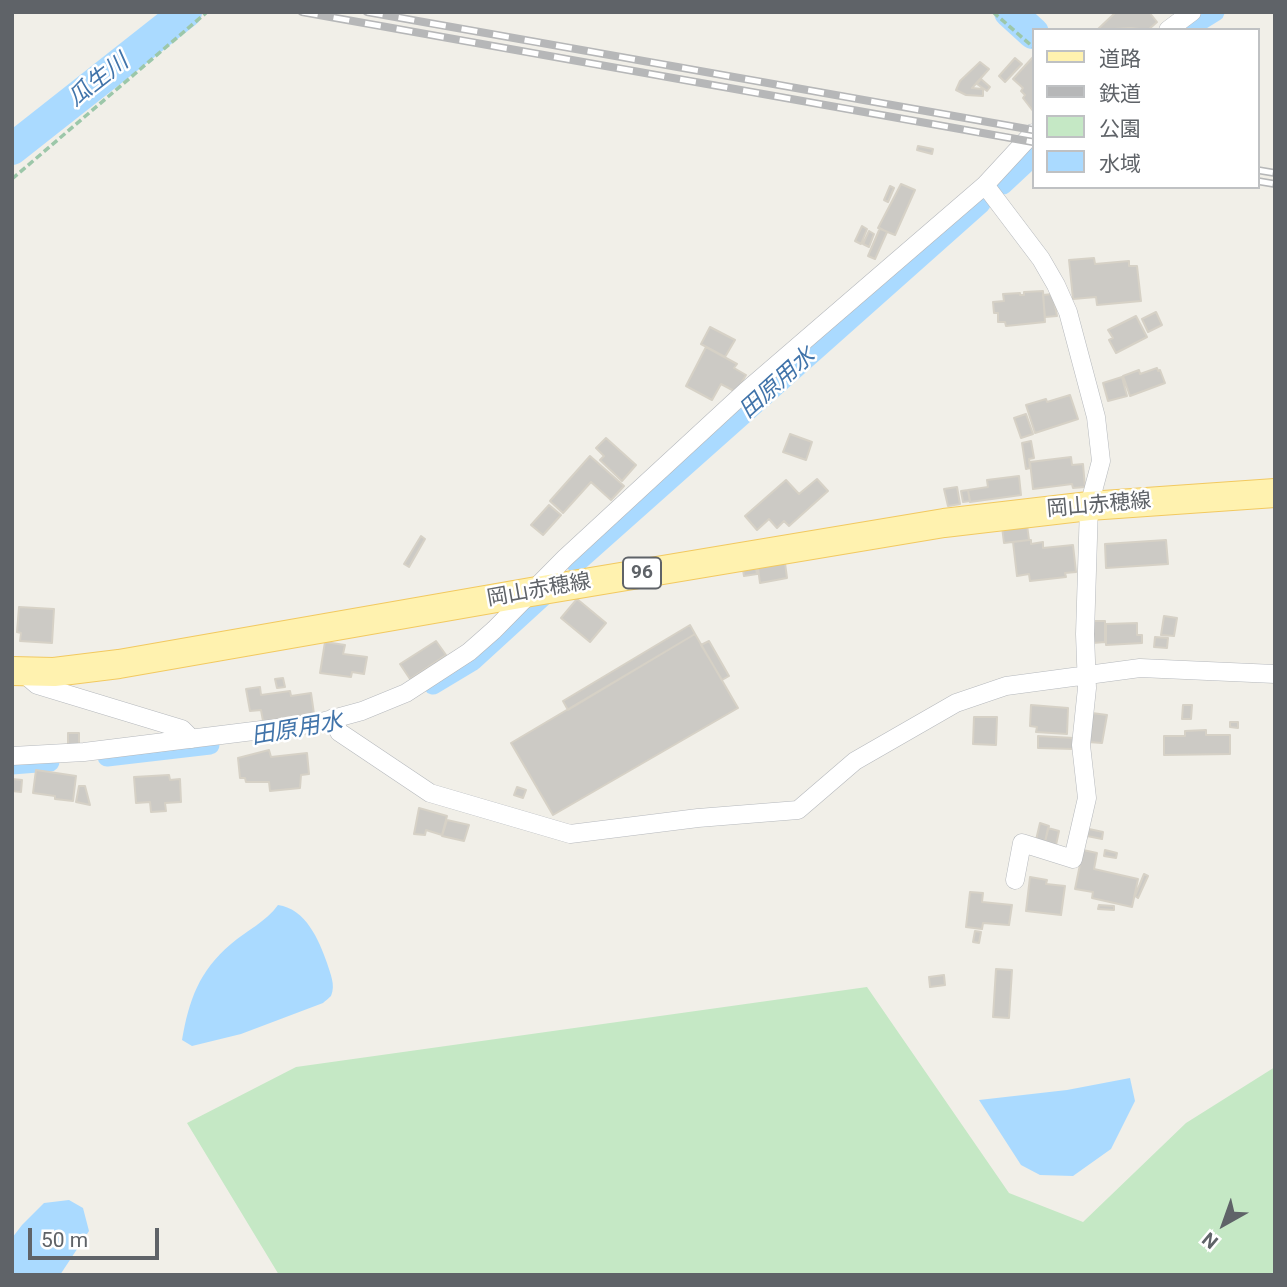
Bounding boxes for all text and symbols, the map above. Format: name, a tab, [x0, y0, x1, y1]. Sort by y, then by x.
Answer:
legend	[1032, 28, 1259, 189]
text: 道路	[1099, 47, 1141, 71]
water label: 瓜生川	[63, 49, 135, 113]
text: 鉄道	[1099, 82, 1141, 106]
text: 公園	[1099, 117, 1141, 141]
text: 水域	[1099, 152, 1141, 176]
water label: 田原用水	[735, 343, 821, 425]
street label: 岡山赤穂線	[1046, 489, 1152, 523]
road number: 96	[623, 558, 661, 588]
street label: 岡山赤穂線	[485, 569, 593, 613]
water label: 田原用水	[249, 708, 345, 752]
north arrow	[1189, 1189, 1259, 1259]
scale bar	[32, 1214, 163, 1258]
text: N	[1198, 1227, 1223, 1254]
text: 50 m	[41, 1228, 88, 1252]

